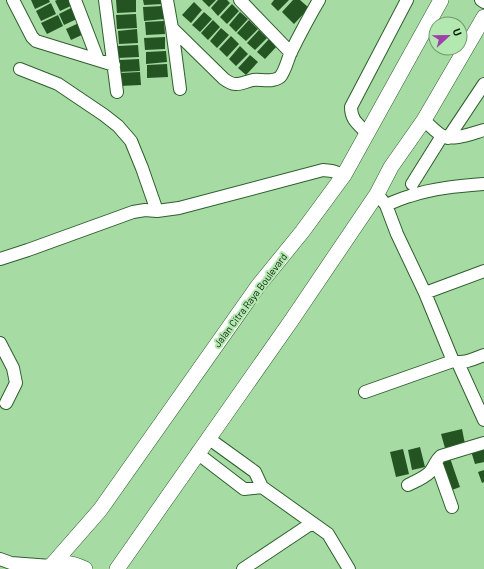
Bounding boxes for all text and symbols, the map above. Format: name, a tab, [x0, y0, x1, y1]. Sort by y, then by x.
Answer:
north arrow	[428, 16, 468, 56]
text: U	[450, 26, 465, 38]
street label: Jalan Citra Raya Boulevard	[211, 251, 289, 349]

